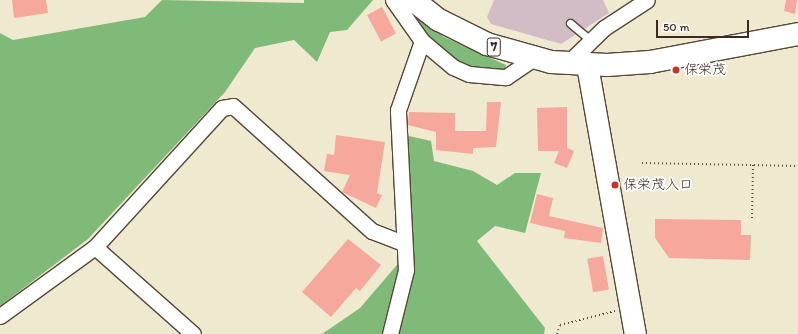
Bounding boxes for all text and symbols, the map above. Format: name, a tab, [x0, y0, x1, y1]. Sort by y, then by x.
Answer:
scale bar	[658, 12, 751, 38]
text: 50 m	[663, 20, 689, 34]
road number: 7	[486, 36, 502, 58]
place label: 保栄茂	[684, 62, 726, 78]
marker: 保栄茂	[671, 65, 681, 75]
place label: 保栄茂入口	[623, 177, 693, 193]
marker: 保栄茂入口	[610, 180, 620, 190]

